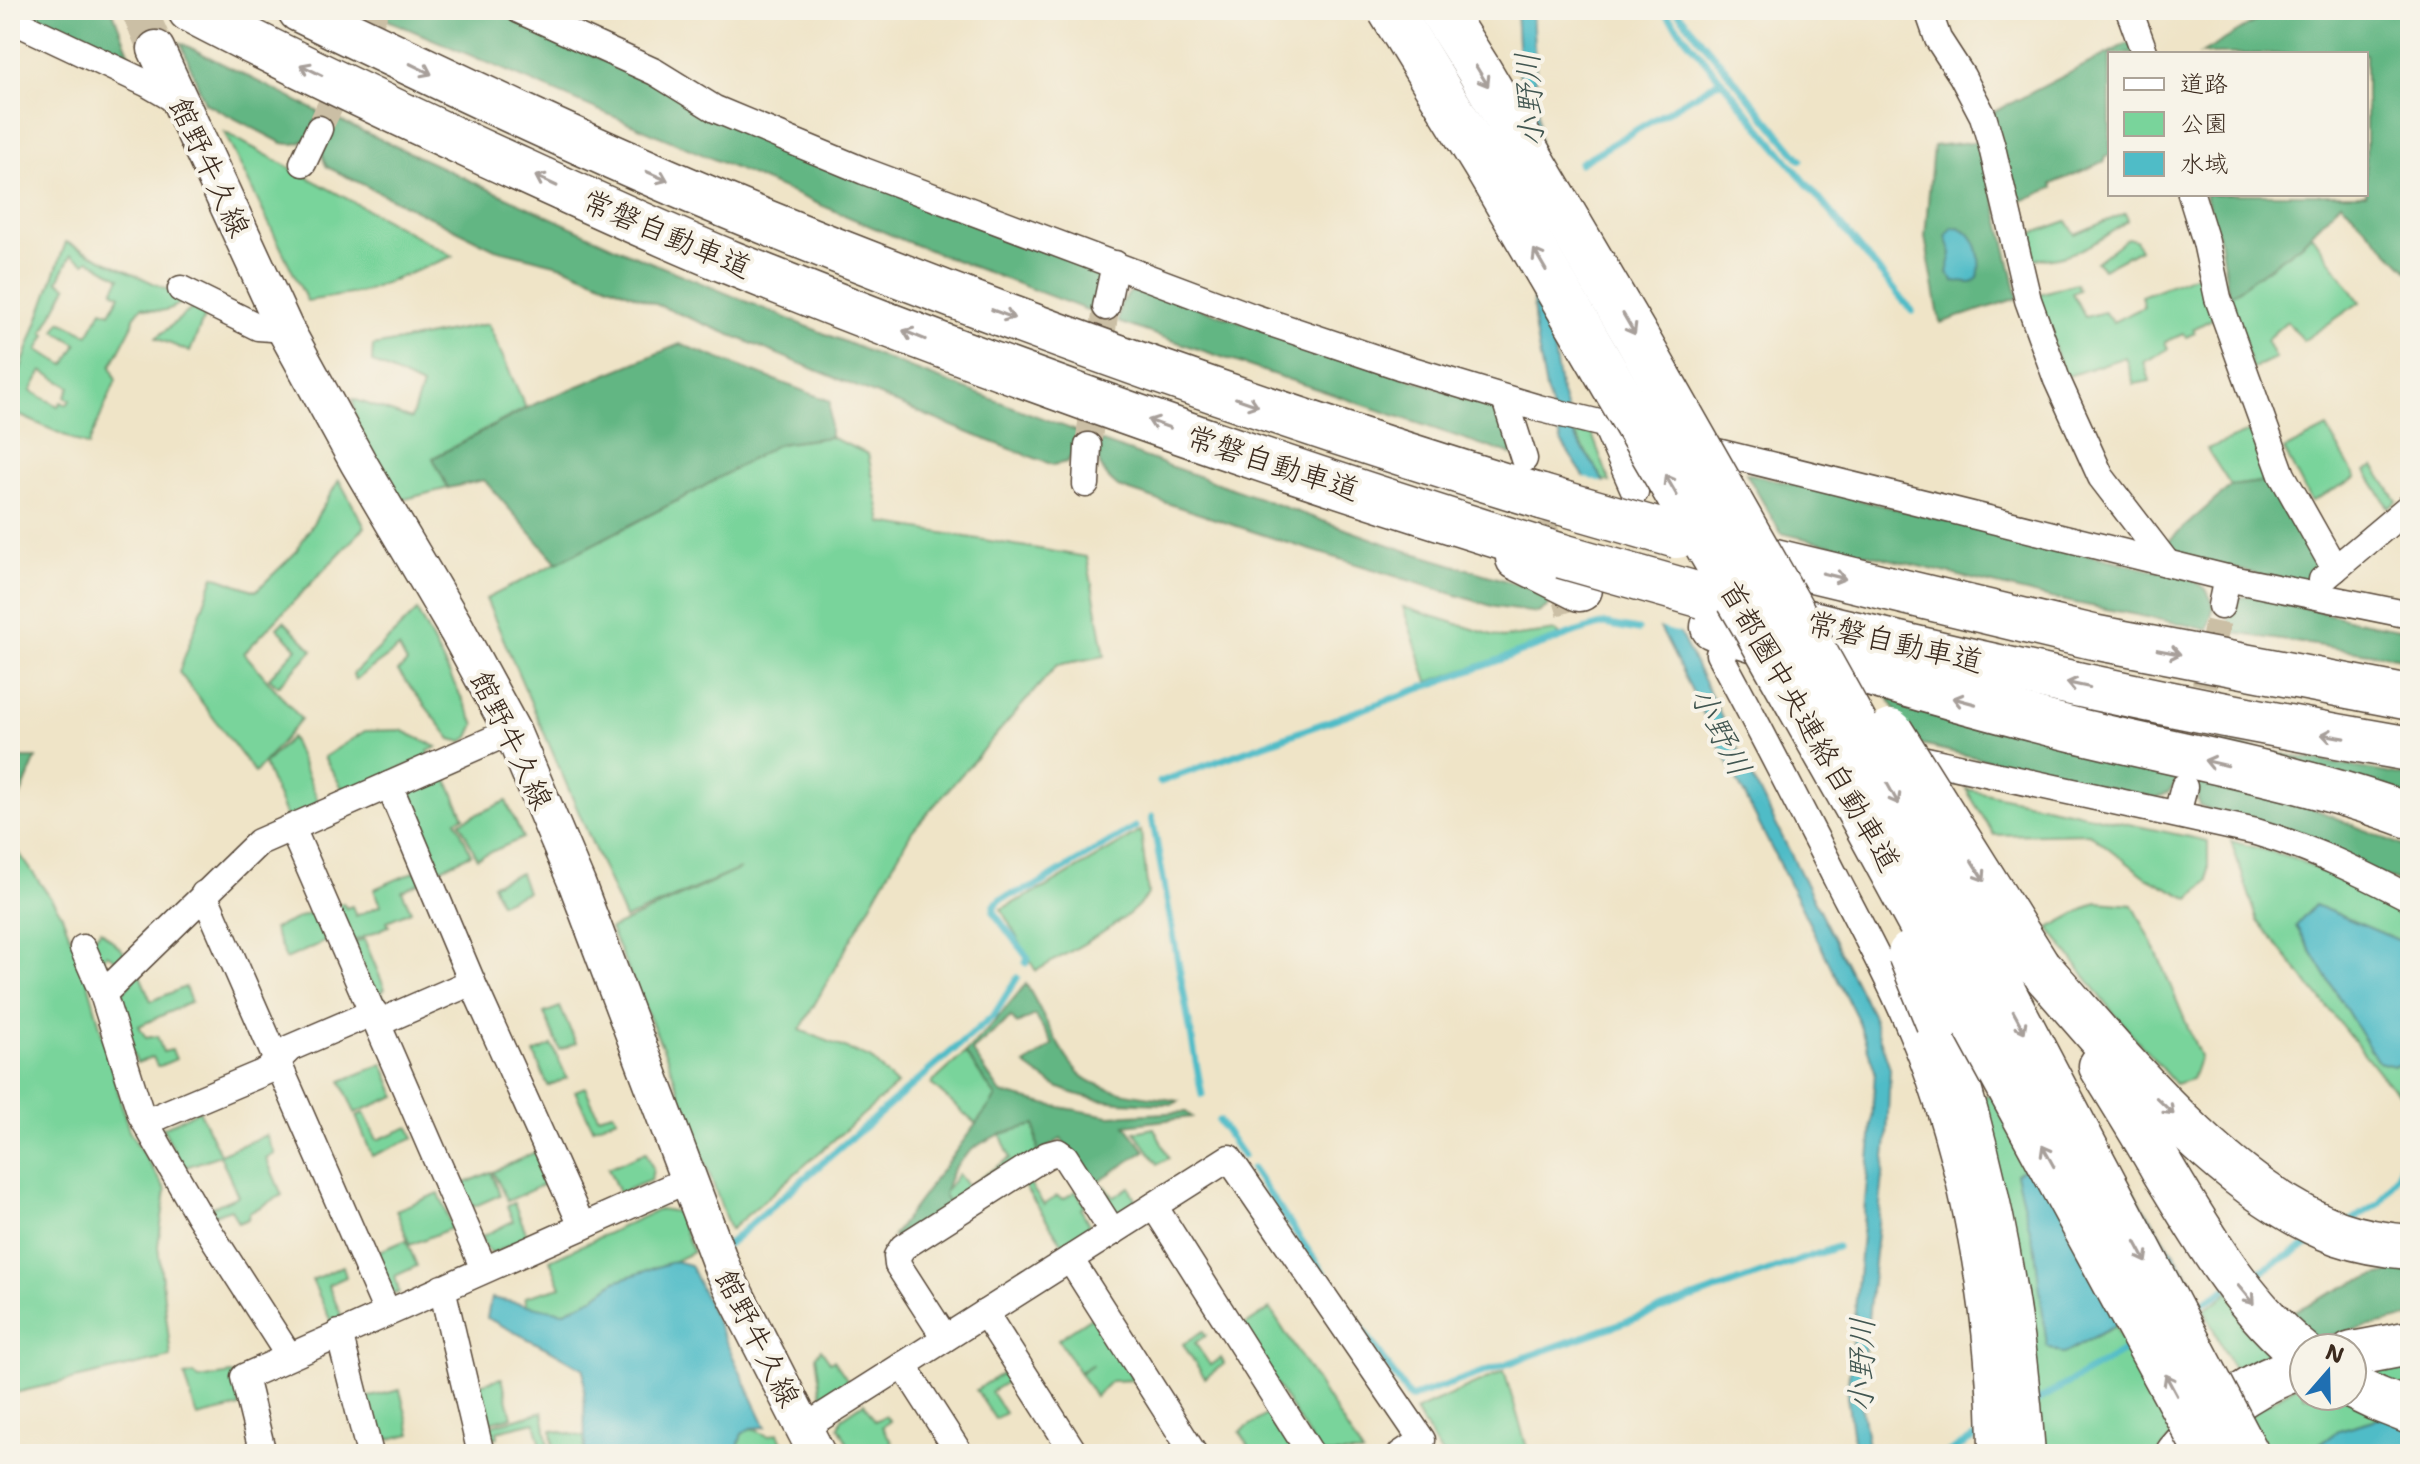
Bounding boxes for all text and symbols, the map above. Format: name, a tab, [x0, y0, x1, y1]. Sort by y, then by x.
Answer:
water label: 小野川	[1505, 51, 1553, 149]
legend	[2108, 52, 2368, 196]
one-way arrow	[299, 62, 323, 77]
one-way arrow	[408, 62, 432, 77]
one-way arrow	[1474, 64, 1490, 87]
text: 道路	[2180, 68, 2228, 100]
street label: 館野牛久線	[160, 90, 260, 244]
text: 公園	[2180, 108, 2228, 140]
text: 水域	[2180, 148, 2228, 180]
one-way arrow	[645, 169, 669, 184]
one-way arrow	[534, 173, 558, 188]
street label: 常磐自動車道	[576, 180, 758, 288]
one-way arrow	[1532, 249, 1548, 272]
one-way arrow	[990, 308, 1015, 322]
one-way arrow	[1621, 312, 1637, 335]
one-way arrow	[903, 327, 927, 341]
one-way arrow	[1235, 396, 1260, 411]
one-way arrow	[1147, 416, 1172, 430]
street label: 常磐自動車道	[1181, 416, 1365, 510]
one-way arrow	[1663, 473, 1678, 497]
one-way arrow	[1820, 569, 1846, 584]
street label: 首都圏中央連絡自動車道	[1710, 573, 1910, 879]
street label: 常磐自動車道	[1803, 602, 1987, 682]
one-way arrow	[2156, 645, 2181, 660]
street label: 館野牛久線	[461, 664, 563, 816]
one-way arrow	[2066, 677, 2092, 692]
water label: 小野川	[1680, 678, 1762, 784]
one-way arrow	[1951, 693, 1977, 708]
one-way arrow	[2321, 728, 2346, 743]
one-way arrow	[2204, 755, 2230, 770]
one-way arrow	[1886, 782, 1901, 806]
one-way arrow	[1970, 859, 1986, 882]
one-way arrow	[2012, 1009, 2028, 1033]
one-way arrow	[2155, 1097, 2175, 1116]
one-way arrow	[2040, 1145, 2055, 1169]
one-way arrow	[2133, 1239, 2149, 1263]
street label: 館野牛久線	[706, 1262, 810, 1414]
one-way arrow	[2237, 1284, 2255, 1305]
water label: 小野川	[1839, 1317, 1883, 1413]
north arrow	[2288, 1332, 2368, 1412]
text: N	[2322, 1337, 2348, 1370]
one-way arrow	[2163, 1374, 2179, 1398]

